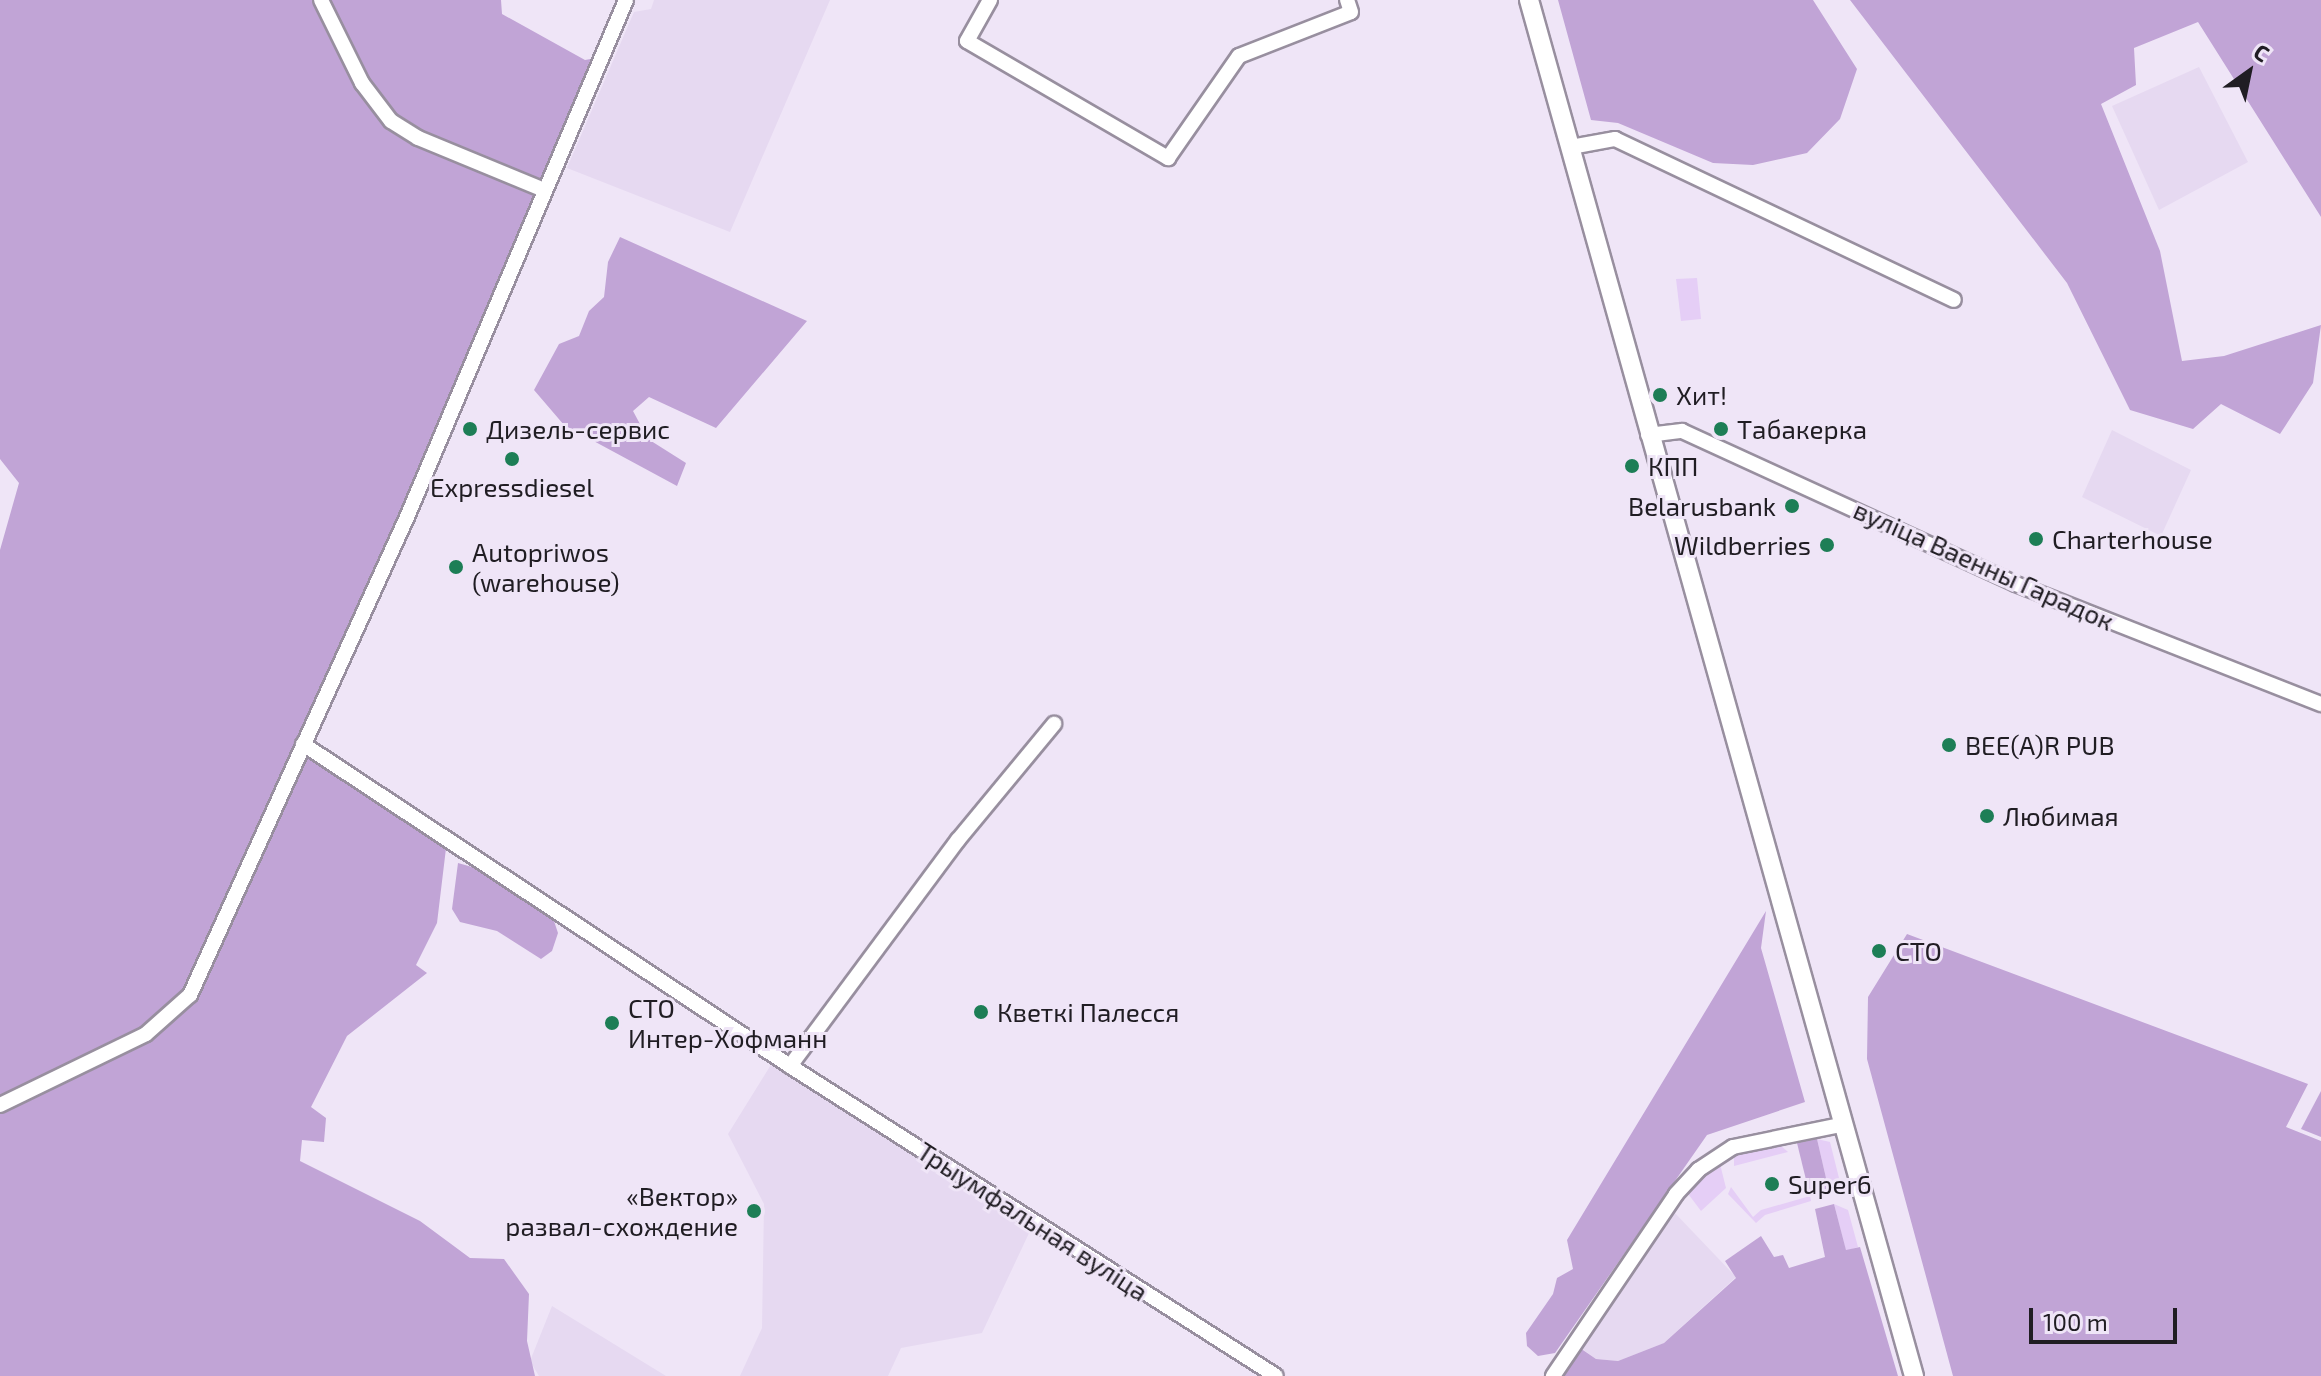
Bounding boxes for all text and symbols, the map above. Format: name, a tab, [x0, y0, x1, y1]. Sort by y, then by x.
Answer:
north arrow	[2209, 32, 2289, 112]
text: С	[2250, 37, 2275, 66]
place label: Хит!	[1676, 379, 1727, 411]
marker: Хит!	[1651, 386, 1669, 404]
place label: Дизель-сервис	[486, 413, 670, 445]
place label: Табакерка	[1737, 413, 1867, 445]
marker: Дизель-сервис	[461, 420, 479, 438]
marker: Табакерка	[1712, 420, 1730, 438]
marker: Expressdiesel	[503, 450, 521, 468]
place label: КПП	[1648, 450, 1698, 482]
marker: КПП	[1623, 457, 1641, 475]
place label: Expressdiesel	[430, 471, 594, 503]
place label: Belarusbank	[1628, 490, 1776, 522]
street label: вуліца Ваенны Гарадок	[1849, 493, 2119, 637]
marker: Belarusbank	[1783, 497, 1801, 515]
place label: Charterhouse	[2052, 523, 2213, 555]
place label: Wildberries	[1674, 529, 1811, 561]
marker: Charterhouse	[2027, 530, 2045, 548]
place label: Autopriwos (warehouse)	[472, 536, 620, 598]
marker: Wildberries	[1818, 536, 1836, 554]
marker: Autopriwos (warehouse)	[447, 558, 465, 576]
place label: BEE(A)R PUB	[1965, 729, 2115, 761]
marker: BEE(A)R PUB	[1940, 736, 1958, 754]
place label: Любимая	[2003, 800, 2119, 832]
marker: Любимая	[1978, 807, 1996, 825]
place label: СТО	[1895, 935, 1942, 967]
marker: СТО	[1870, 942, 1888, 960]
place label: СТО Интер-Хофманн	[628, 992, 827, 1054]
place label: Кветкі Палесся	[997, 996, 1179, 1028]
marker: Кветкі Палесся	[972, 1003, 990, 1021]
marker: СТО Интер-Хофманн	[603, 1014, 621, 1032]
street label: Трыумфальная вуліца	[912, 1135, 1154, 1307]
place label: Super6	[1788, 1168, 1872, 1200]
marker: Super6	[1763, 1175, 1781, 1193]
place label: «Вектор» развал-схождение	[505, 1180, 738, 1242]
marker: «Вектор» развал-схождение	[745, 1202, 763, 1220]
scale bar	[2033, 1292, 2181, 1342]
text: 100 m	[2043, 1307, 2108, 1336]

